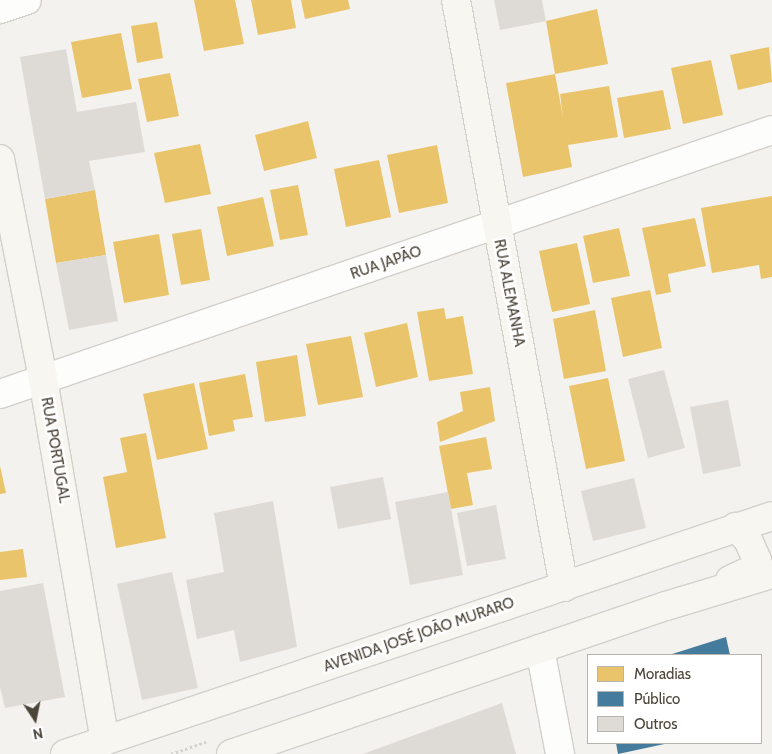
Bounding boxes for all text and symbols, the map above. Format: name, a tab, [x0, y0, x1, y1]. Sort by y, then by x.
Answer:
street label: RUA ALEMANHA	[490, 238, 528, 348]
street label: RUA JAPÃO	[348, 242, 424, 284]
street label: RUA PORTUGAL	[37, 396, 73, 504]
street label: AVENIDA JOSÉ JOÃO MURARO	[321, 594, 517, 676]
legend	[587, 654, 762, 744]
text: Moradias	[634, 665, 691, 683]
text: Público	[634, 690, 680, 708]
north arrow	[10, 694, 60, 744]
text: Outros	[634, 715, 677, 733]
text: N	[31, 724, 44, 744]

